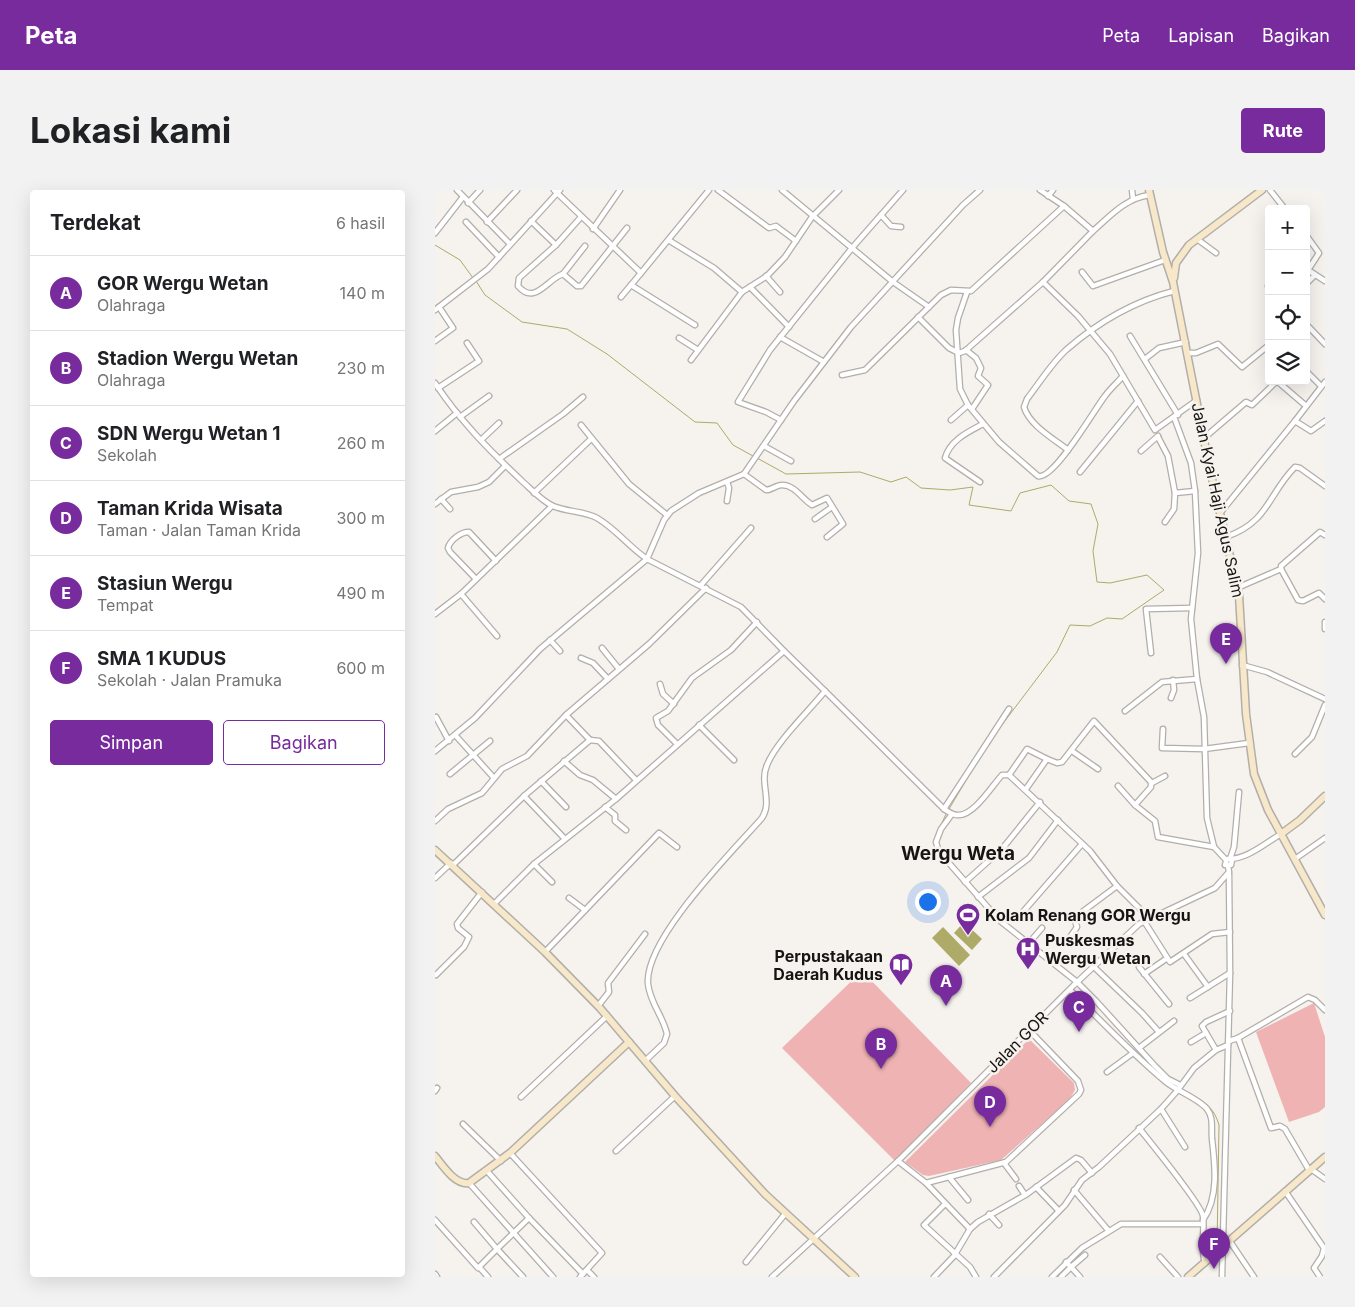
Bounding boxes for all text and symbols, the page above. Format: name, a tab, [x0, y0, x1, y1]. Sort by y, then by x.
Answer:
text: Peta	[25, 21, 78, 50]
text: Peta	[1102, 25, 1140, 46]
text: Lapisan	[1168, 25, 1234, 46]
text: Bagikan	[1262, 25, 1330, 46]
button: Rute	[1241, 108, 1325, 153]
text: Lokasi kami	[30, 109, 231, 151]
map controls	[1265, 205, 1310, 385]
button: +	[1265, 205, 1310, 250]
text: Terdekat	[50, 210, 141, 235]
text: 6 hasil	[336, 213, 385, 233]
button: −	[1265, 250, 1310, 295]
text: GOR Wergu Wetan	[97, 272, 269, 295]
text: A	[60, 283, 72, 303]
text: 140 m	[340, 283, 385, 303]
text: Olahraga	[97, 295, 165, 315]
button: locate	[1265, 295, 1310, 340]
button: layers	[1265, 340, 1310, 385]
text: Stadion Wergu Wetan	[97, 347, 298, 370]
text: B	[61, 358, 71, 378]
text: 230 m	[337, 358, 385, 378]
text: Olahraga	[97, 370, 165, 390]
street label: Jalan Kyai Haji Agus Salim	[1188, 401, 1248, 599]
text: SDN Wergu Wetan 1	[97, 422, 281, 445]
text: C	[60, 433, 72, 453]
text: 260 m	[337, 433, 385, 453]
text: Sekolah	[97, 445, 157, 465]
text: Taman Krida Wisata	[97, 497, 283, 520]
text: D	[60, 508, 72, 528]
text: 300 m	[336, 508, 385, 528]
text: Taman · Jalan Taman Krida	[97, 520, 301, 540]
text: Stasiun Wergu	[97, 572, 233, 595]
text: E	[61, 583, 71, 603]
text: 490 m	[336, 583, 385, 603]
text: Tempat	[97, 595, 154, 615]
pin: E	[1210, 623, 1242, 664]
text: SMA 1 KUDUS	[97, 647, 226, 670]
text: F	[61, 658, 71, 678]
text: 600 m	[336, 658, 385, 678]
text: Sekolah · Jalan Pramuka	[97, 670, 282, 690]
button: Simpan	[50, 720, 213, 765]
button: Bagikan	[223, 720, 385, 765]
district label: Wergu Weta	[901, 842, 1015, 865]
your location	[915, 889, 941, 915]
sports icon: Kolam Renang GOR Wergu	[955, 902, 981, 936]
place label: Kolam Renang GOR Wergu	[985, 905, 1191, 925]
place label: Puskesmas Wergu Wetan	[1045, 930, 1151, 968]
hospital icon: Puskesmas Wergu Wetan	[1015, 936, 1041, 970]
place label: Perpustakaan Daerah Kudus	[773, 946, 883, 984]
library icon: Perpustakaan Daerah Kudus	[888, 952, 914, 986]
pin: A	[930, 965, 962, 1006]
pin: C	[1063, 991, 1095, 1032]
street label: Jalan GOR	[982, 1007, 1052, 1077]
pin: B	[865, 1028, 897, 1069]
pin: D	[974, 1086, 1006, 1127]
pin: F	[1198, 1228, 1230, 1269]

